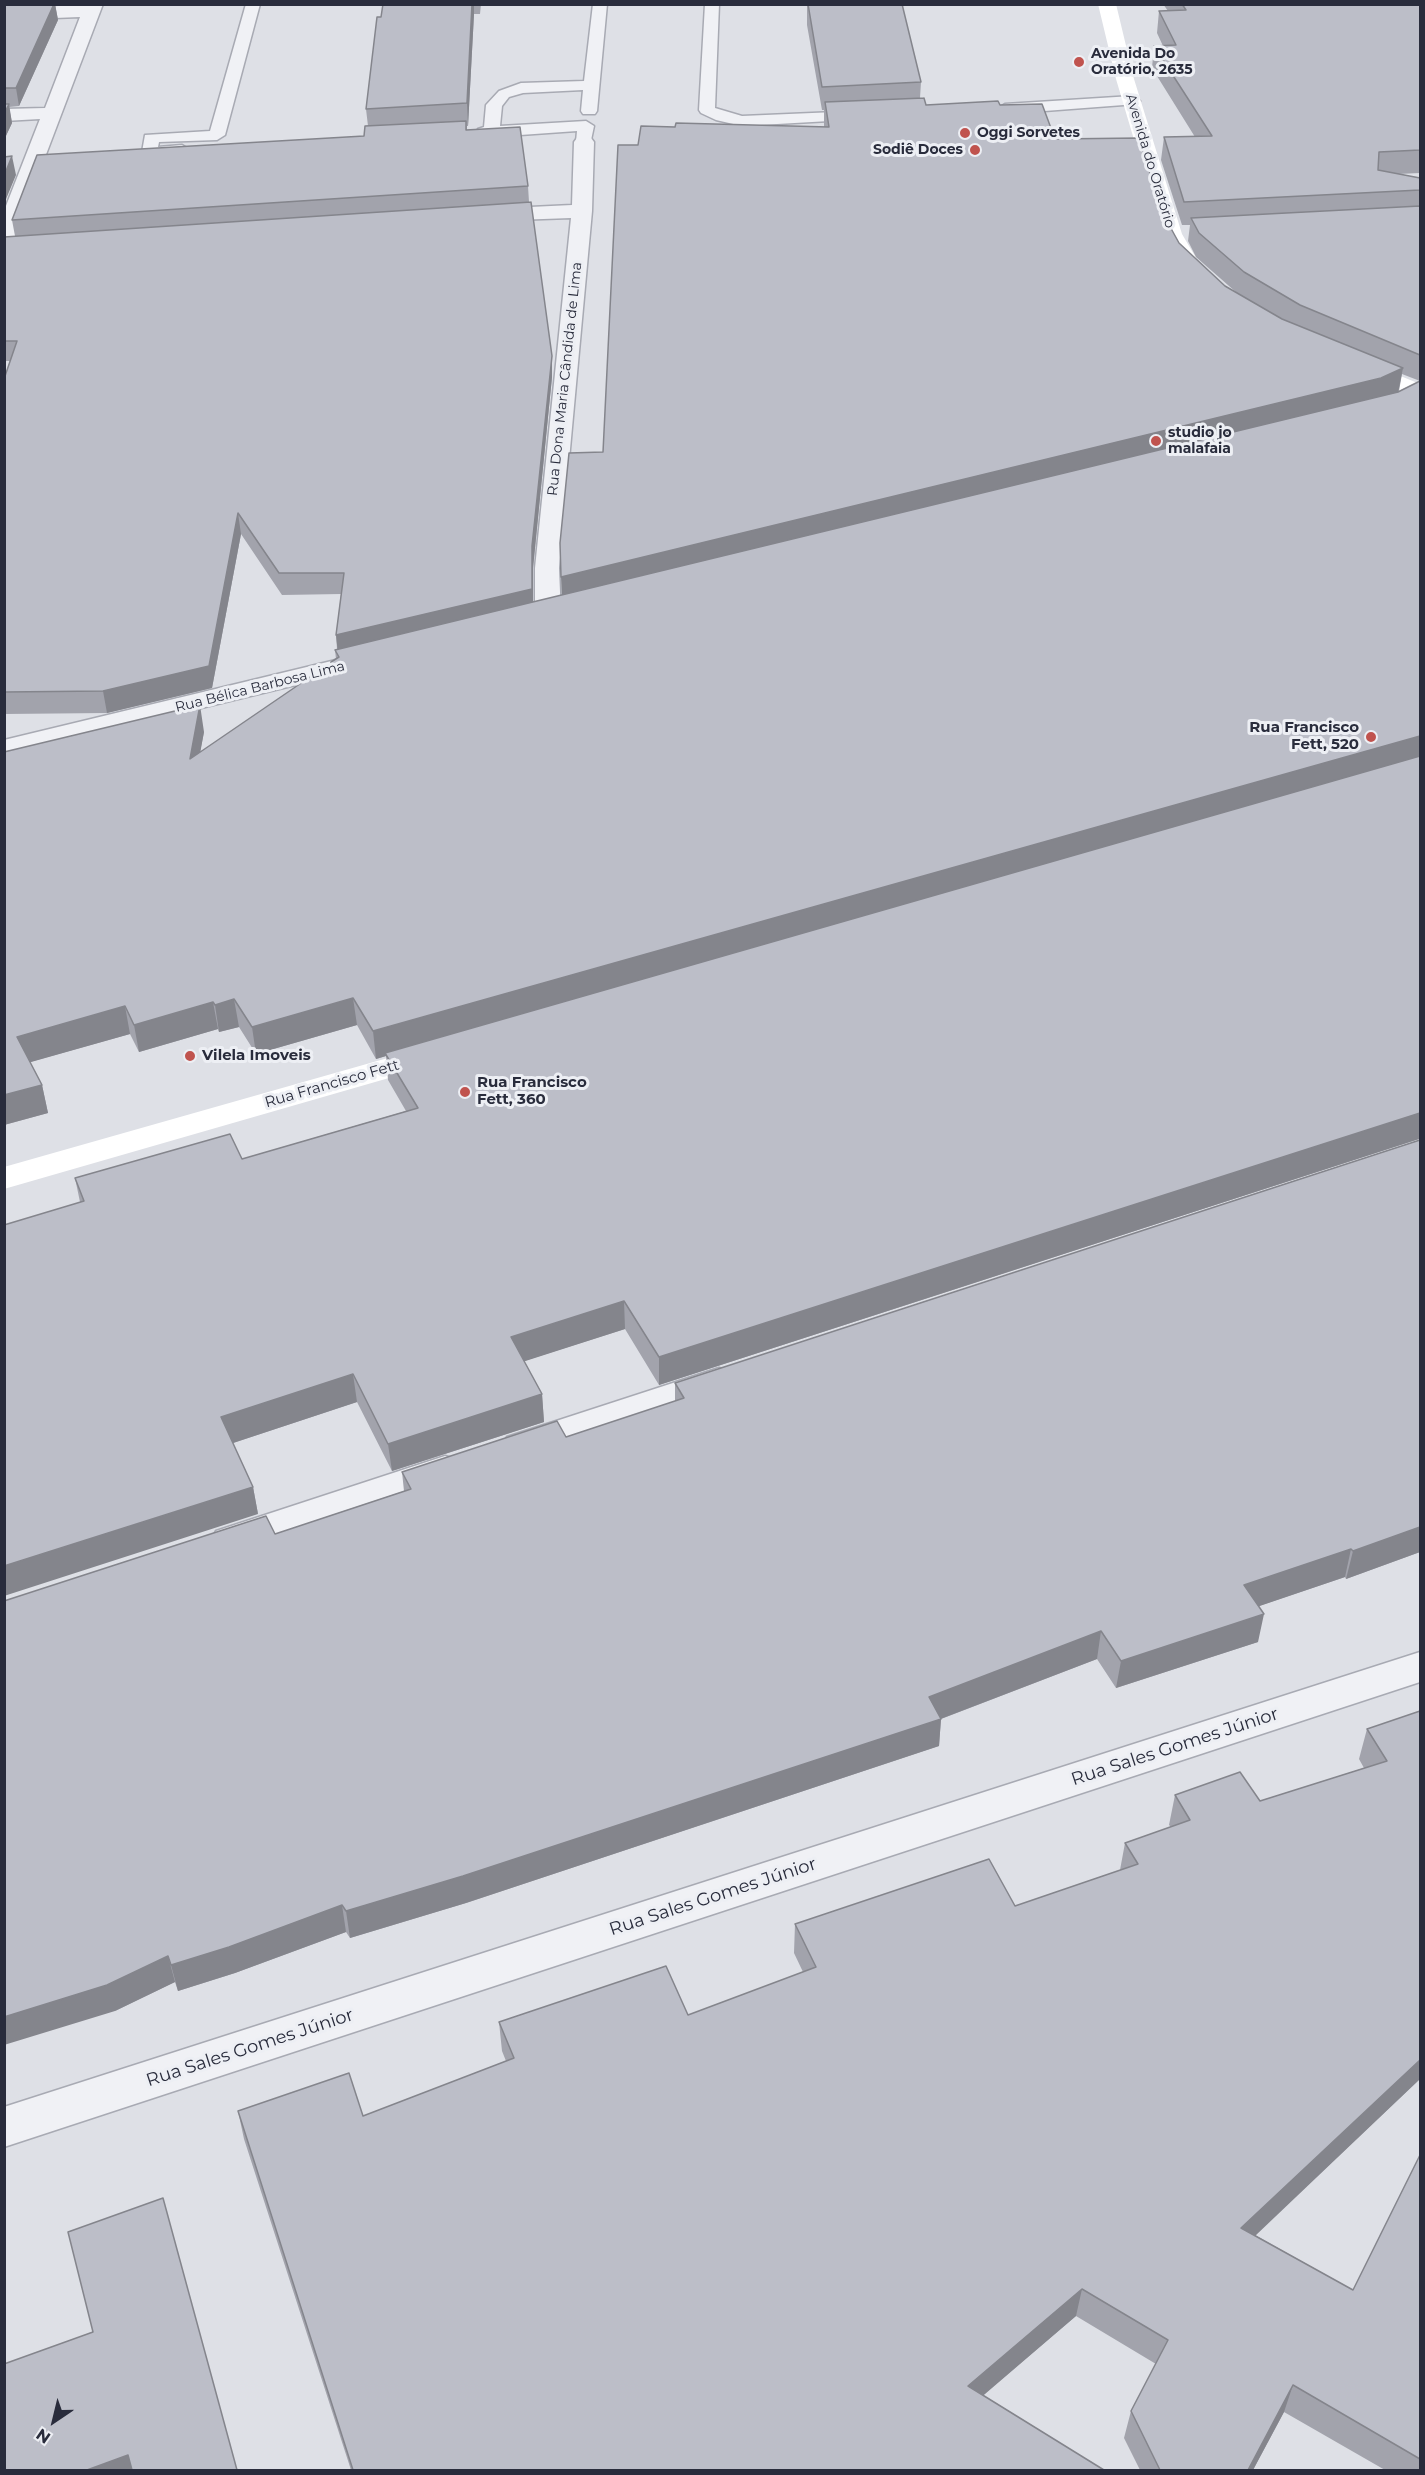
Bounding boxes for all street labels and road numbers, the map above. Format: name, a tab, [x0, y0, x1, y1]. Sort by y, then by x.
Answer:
street label: Avenida do Oratório	[1122, 92, 1178, 230]
street label: Rua Dona Maria Cândida de Lima	[544, 261, 586, 497]
street label: Rua Bélica Barbosa Lima	[173, 658, 347, 716]
street label: Rua Francisco Fett	[263, 1056, 401, 1112]
street label: Rua Sales Gomes Júnior	[1069, 1703, 1281, 1791]
street label: Rua Sales Gomes Júnior	[607, 1853, 819, 1941]
street label: Rua Sales Gomes Júnior	[144, 2004, 356, 2092]

